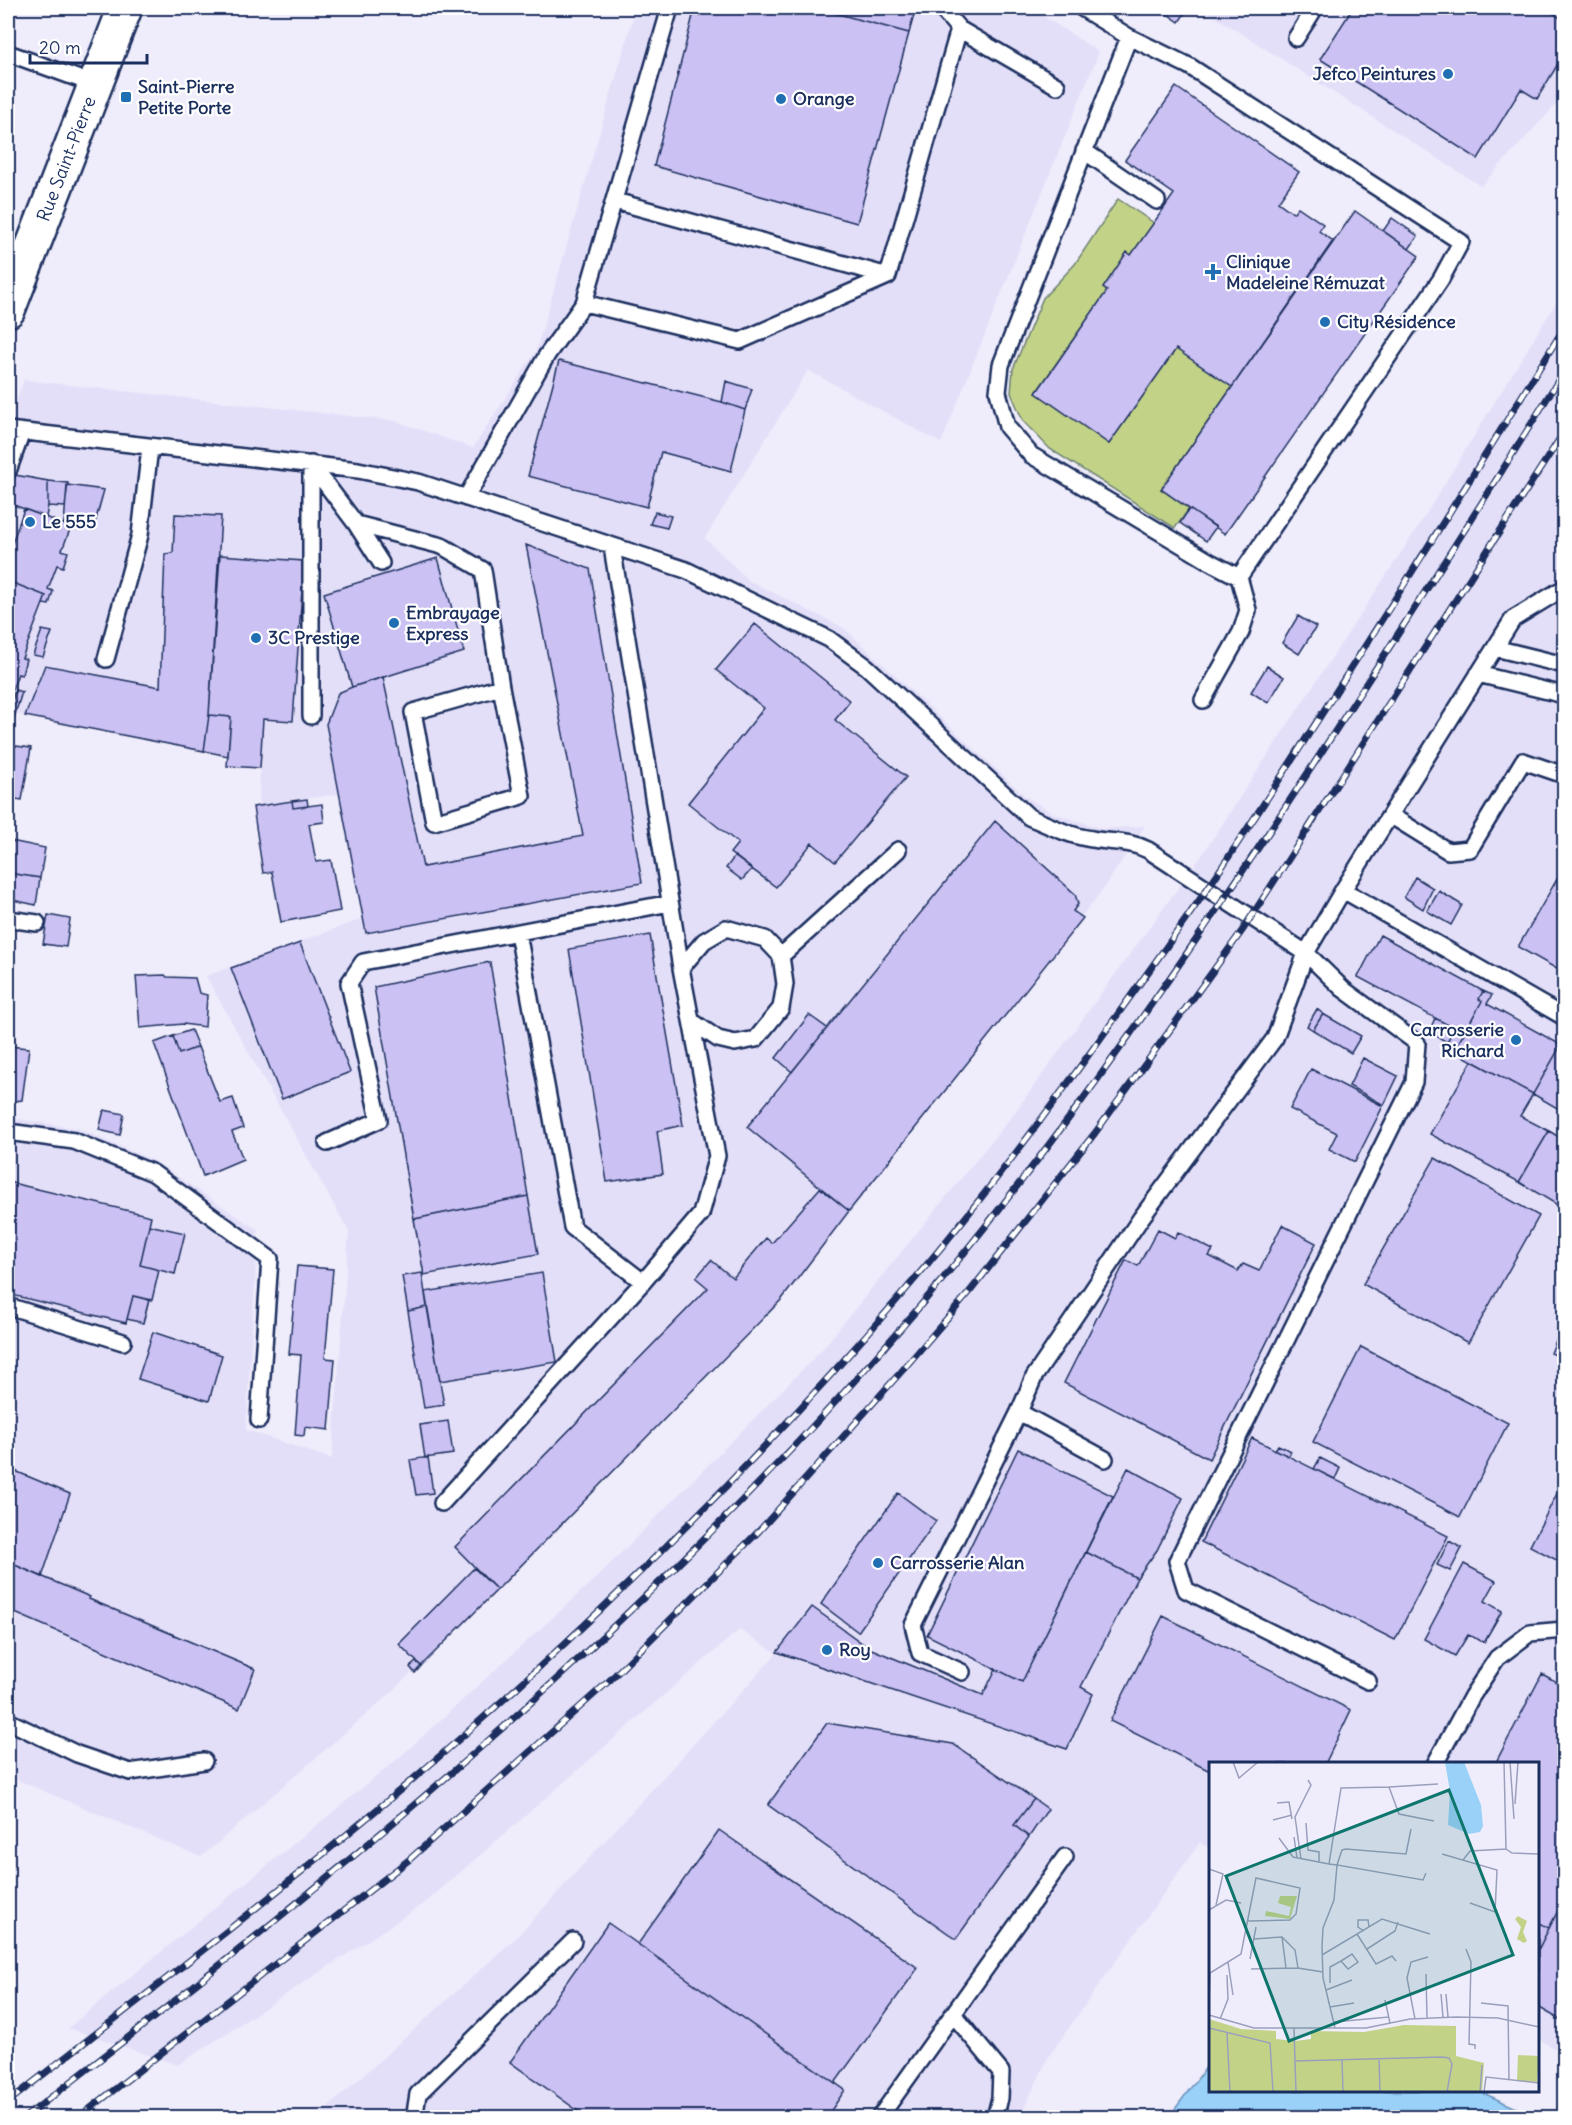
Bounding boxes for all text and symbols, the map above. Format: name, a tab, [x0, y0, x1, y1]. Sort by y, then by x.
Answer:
scale bar	[30, 27, 147, 65]
text: 20 m	[39, 36, 81, 59]
place label: Jefco Peintures	[1313, 62, 1436, 85]
marker: Jefco Peintures	[1441, 67, 1455, 81]
place label: Saint-Pierre Petite Porte	[138, 75, 235, 119]
place label: Orange	[793, 87, 855, 110]
marker: Saint-Pierre Petite Porte	[119, 90, 133, 104]
marker: Orange	[774, 92, 788, 106]
street label: Rue Saint-Pierre	[31, 93, 101, 225]
place label: Clinique Madeleine Rémuzat	[1226, 250, 1386, 294]
marker: Clinique Madeleine Rémuzat	[1204, 263, 1222, 281]
place label: City Résidence	[1337, 310, 1456, 333]
marker: City Résidence	[1318, 315, 1332, 329]
place label: Le 555	[42, 510, 96, 533]
marker: Le 555	[23, 515, 37, 529]
place label: Embrayage Express	[406, 601, 500, 645]
marker: Embrayage Express	[387, 616, 401, 630]
place label: 3C Prestige	[268, 626, 360, 649]
marker: 3C Prestige	[249, 631, 263, 645]
place label: Carrosserie Richard	[1410, 1018, 1504, 1062]
marker: Carrosserie Richard	[1509, 1033, 1523, 1047]
place label: Carrosserie Alan	[890, 1551, 1025, 1574]
marker: Carrosserie Alan	[871, 1556, 885, 1570]
place label: Roy	[839, 1638, 871, 1661]
marker: Roy	[820, 1643, 834, 1657]
inset map	[1209, 1762, 1539, 2092]

